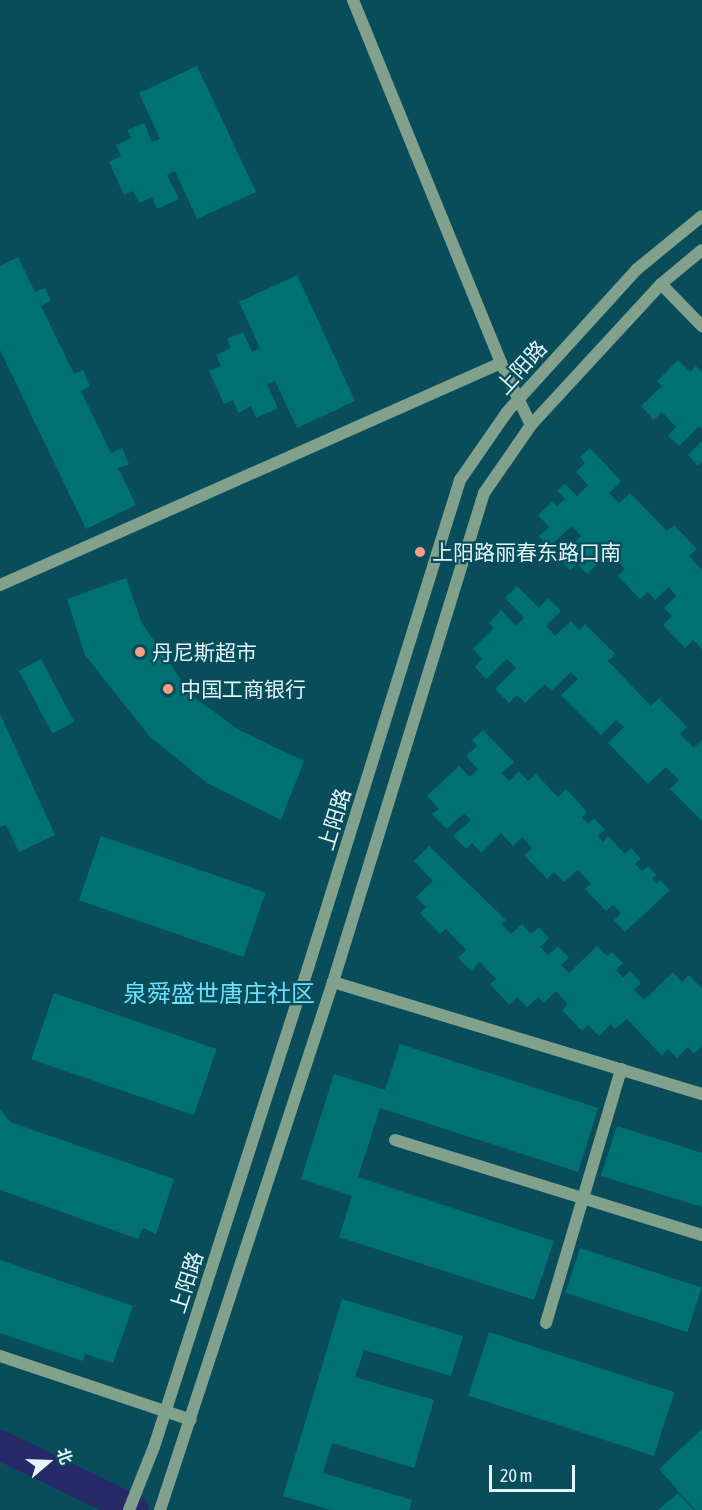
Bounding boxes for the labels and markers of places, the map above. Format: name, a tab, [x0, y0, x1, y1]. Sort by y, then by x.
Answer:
place label: 上阳路丽春东路口南	[432, 539, 621, 565]
marker: 上阳路丽春东路口南	[413, 545, 427, 559]
place label: 丹尼斯超市	[152, 639, 257, 665]
marker: 丹尼斯超市	[133, 645, 147, 659]
place label: 中国工商银行	[180, 676, 306, 702]
marker: 中国工商银行	[161, 682, 175, 696]

